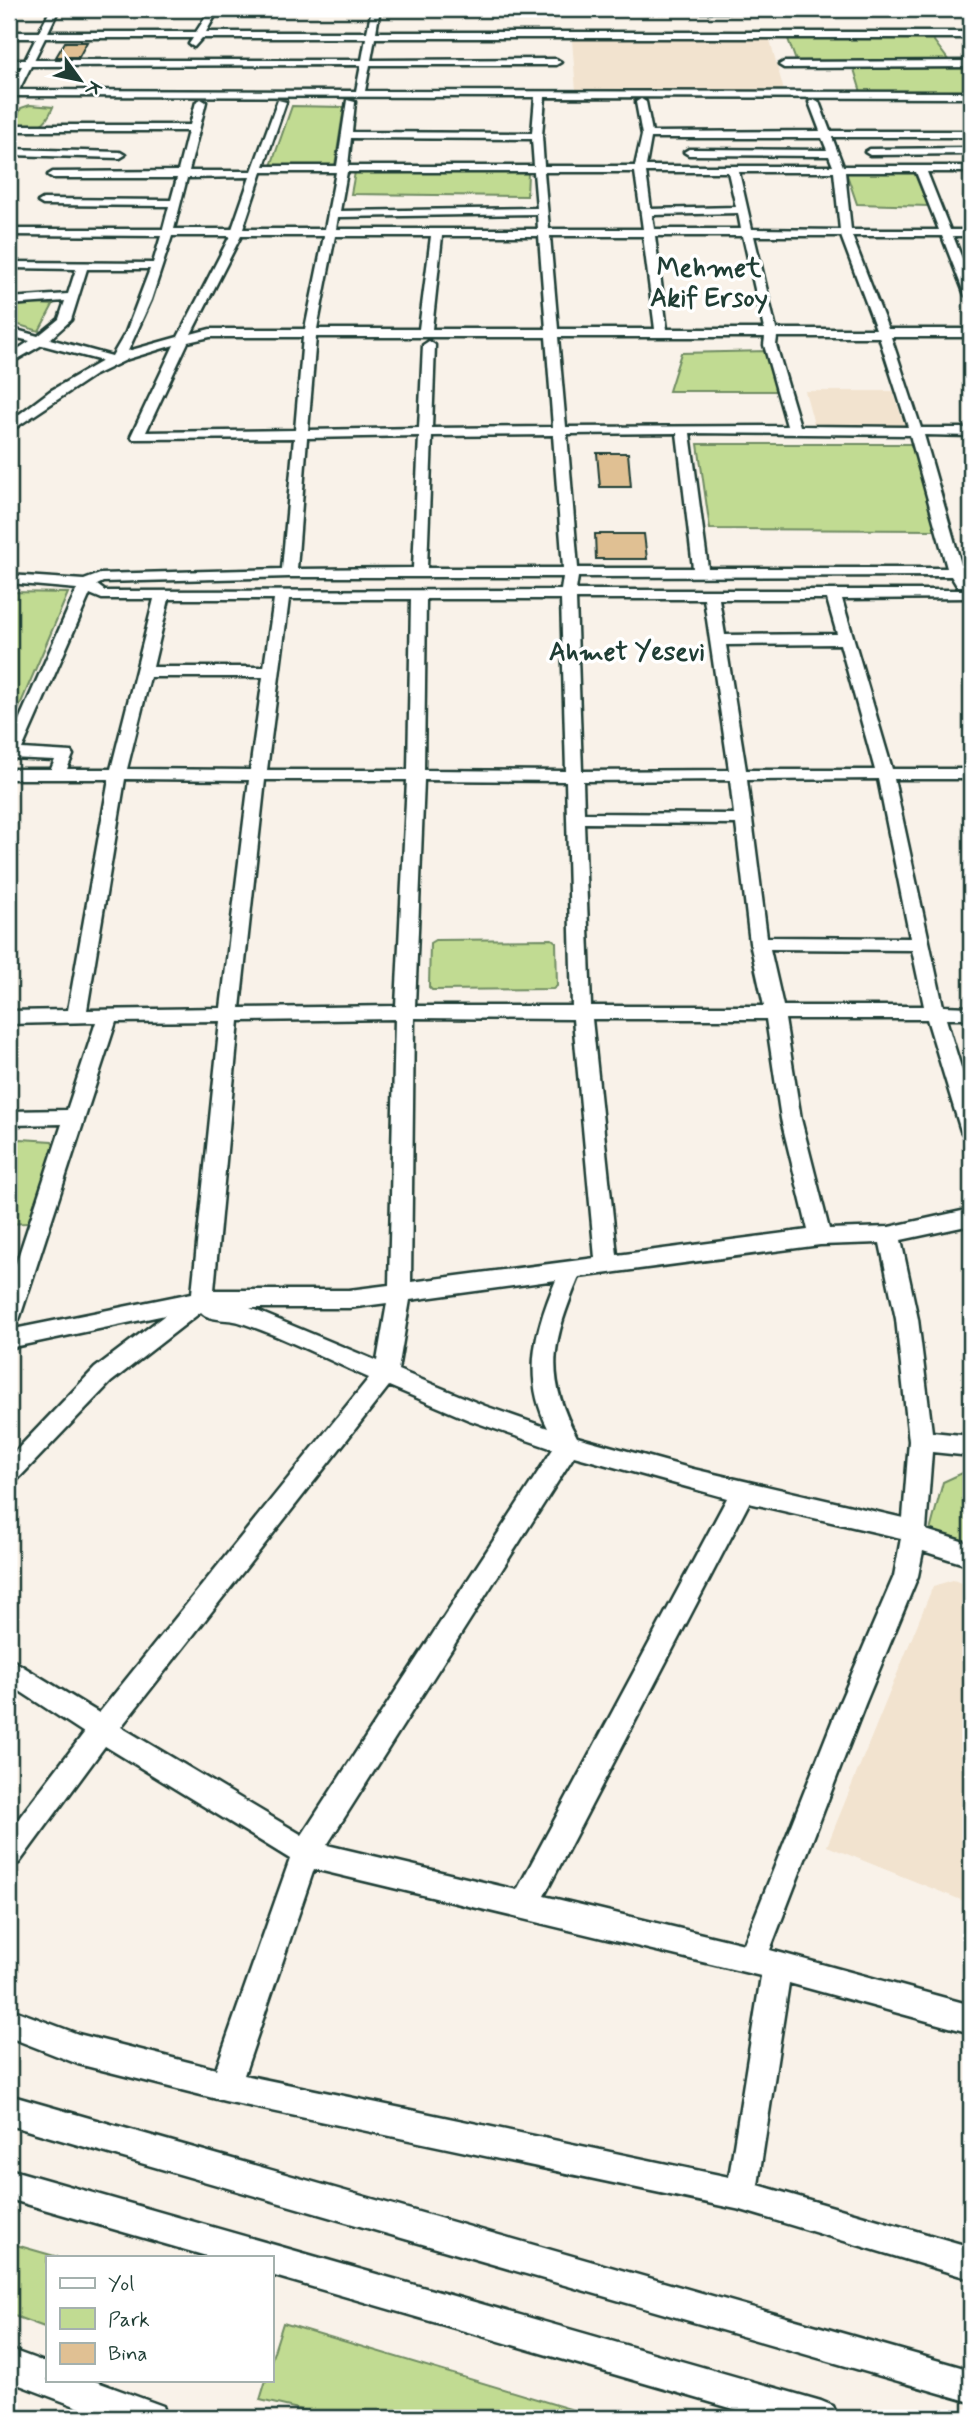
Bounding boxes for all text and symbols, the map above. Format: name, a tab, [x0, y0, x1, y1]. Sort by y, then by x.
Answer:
north arrow	[46, 46, 116, 116]
text: K	[79, 76, 107, 101]
district label: Mehmet Akif Ersoy	[650, 252, 768, 316]
district label: Ahmet Yesevi	[549, 636, 705, 670]
legend	[46, 2256, 273, 2382]
text: Yol	[108, 2270, 134, 2298]
text: Park	[108, 2306, 150, 2334]
text: Bina	[108, 2340, 148, 2368]

